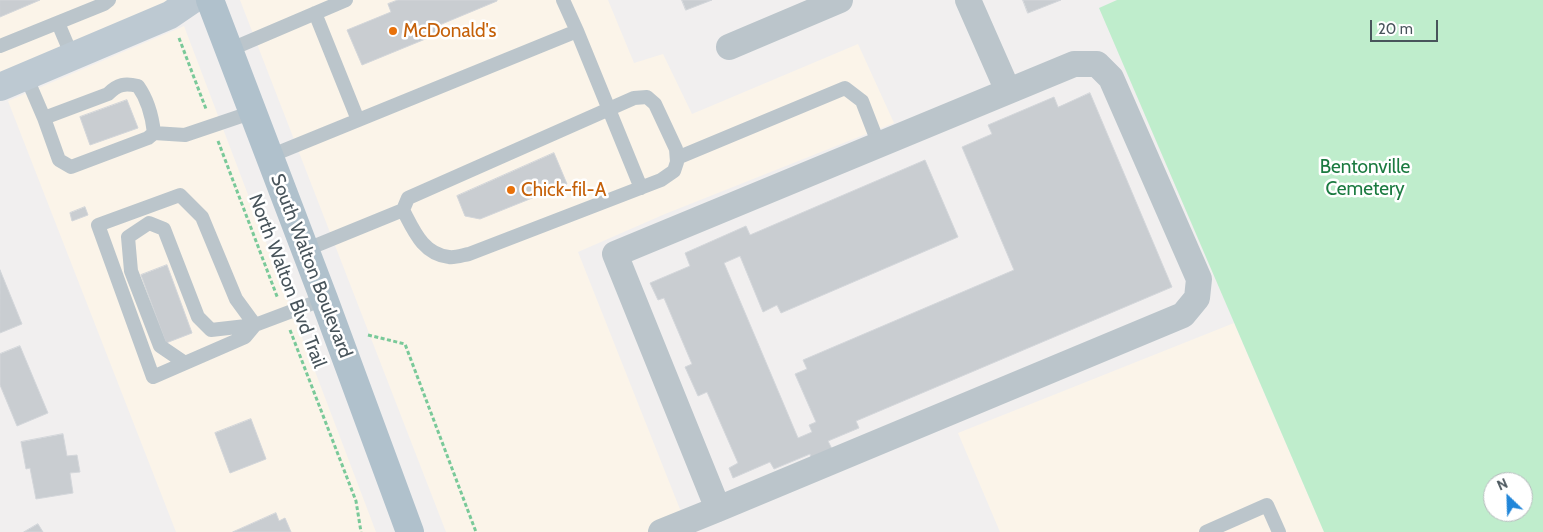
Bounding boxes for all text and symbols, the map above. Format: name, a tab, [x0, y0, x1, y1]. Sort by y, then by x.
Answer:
scale bar	[1373, 10, 1440, 42]
place label: McDonald's	[403, 20, 496, 42]
text: 20 m	[1378, 20, 1413, 38]
marker: McDonald's	[387, 25, 399, 37]
park label: Bentonville Cemetery	[1320, 156, 1410, 200]
street label: South Walton Boulevard	[265, 171, 357, 361]
place label: Chick-fil-A	[521, 179, 606, 201]
marker: Chick-fil-A	[505, 184, 517, 196]
street label: North Walton Blvd Trail	[243, 191, 331, 371]
north arrow	[1483, 472, 1533, 522]
text: N	[1494, 474, 1510, 494]

